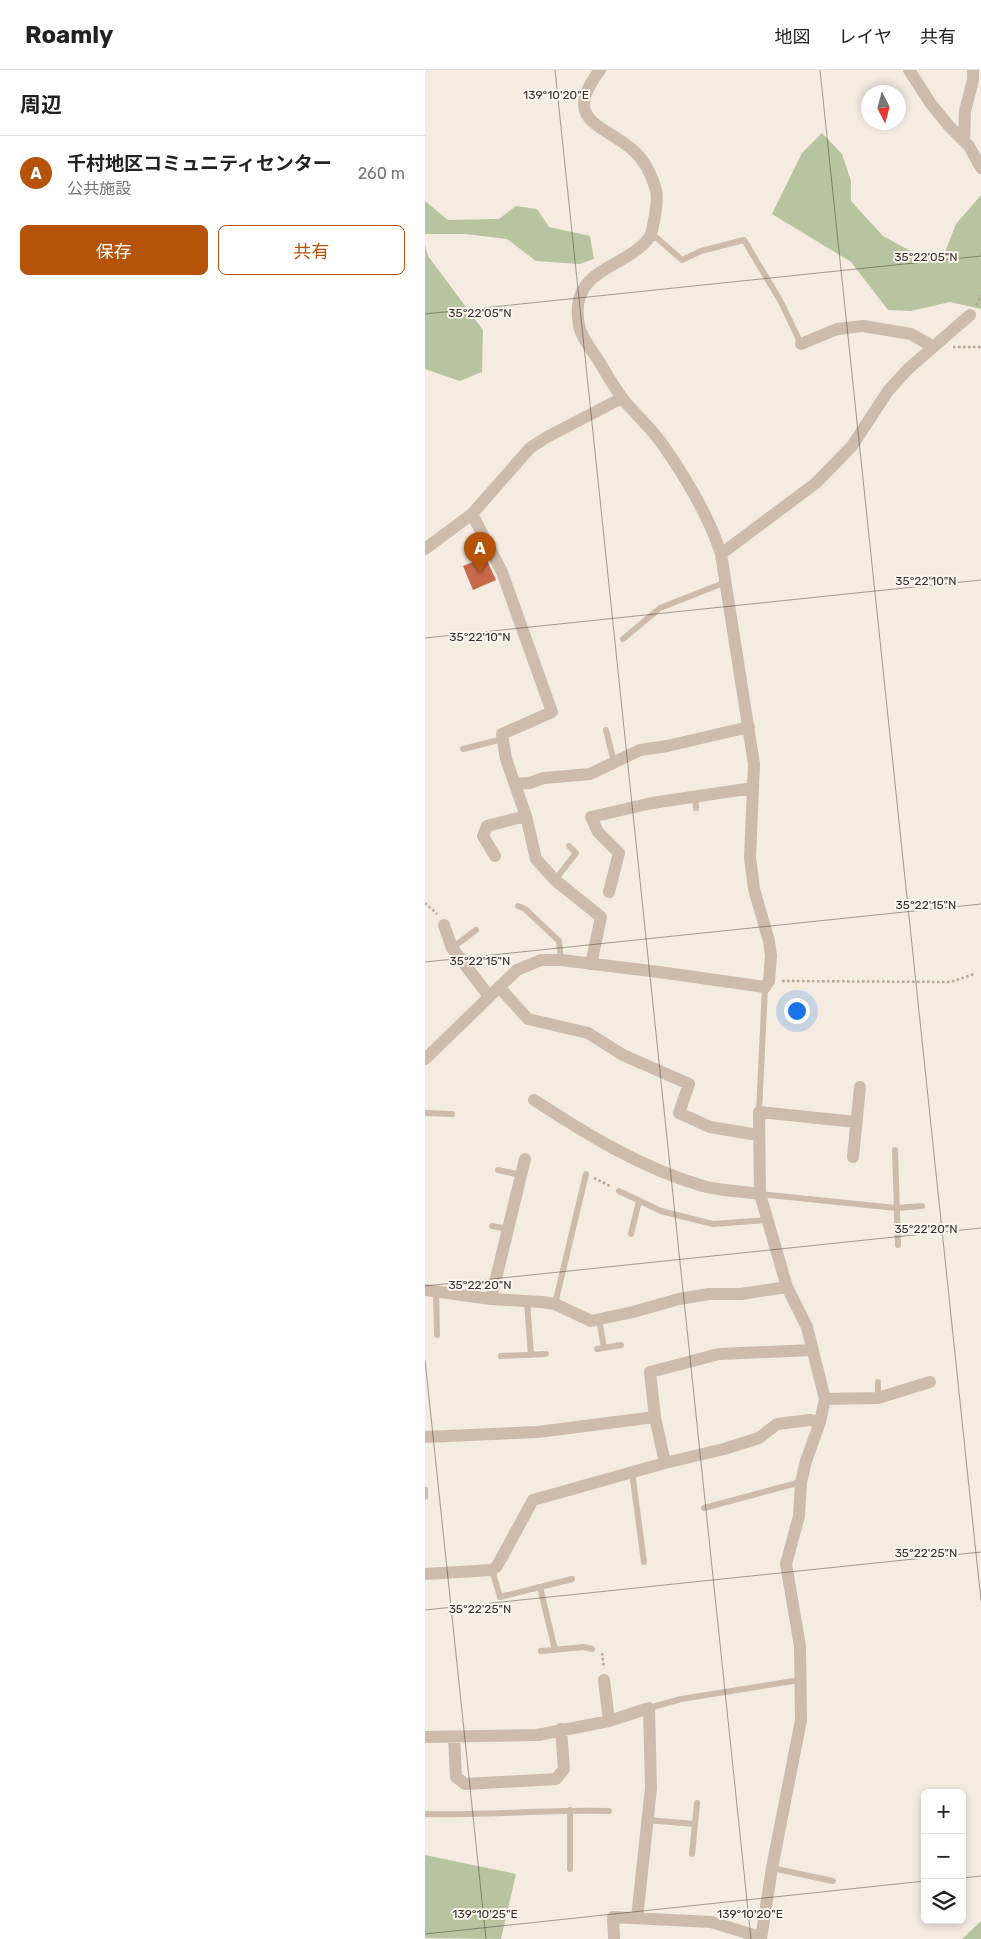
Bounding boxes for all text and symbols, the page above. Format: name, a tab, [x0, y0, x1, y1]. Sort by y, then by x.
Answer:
text: Roamly	[25, 21, 113, 49]
text: 地図	[775, 26, 811, 48]
text: レイヤ	[839, 26, 892, 48]
text: 共有	[920, 26, 956, 48]
north arrow	[861, 85, 906, 130]
text: 139°10'20"E	[523, 88, 589, 102]
text: 周辺	[20, 92, 62, 117]
text: 千村地区コミュニティセンター	[67, 152, 332, 175]
text: A	[30, 164, 42, 183]
text: 260 m	[358, 164, 405, 183]
text: 公共施設	[67, 179, 131, 198]
button: 保存	[20, 225, 208, 275]
button: 共有	[218, 225, 405, 275]
text: 35°22'05"N	[894, 250, 958, 264]
text: 35°22'05"N	[448, 306, 512, 320]
pin: A	[464, 532, 496, 573]
text: 35°22'10"N	[895, 574, 957, 588]
text: 35°22'10"N	[449, 630, 511, 644]
text: 35°22'15"N	[896, 898, 956, 912]
text: 35°22'15"N	[450, 954, 510, 968]
your location	[784, 998, 810, 1024]
text: 35°22'20"N	[894, 1222, 958, 1236]
text: 35°22'20"N	[448, 1278, 512, 1292]
text: 35°22'25"N	[895, 1546, 957, 1560]
text: 35°22'25"N	[449, 1602, 511, 1616]
map controls	[921, 1789, 966, 1924]
button: +	[921, 1789, 966, 1834]
button: −	[921, 1834, 966, 1879]
button: layers	[921, 1879, 966, 1924]
text: 139°10'25"E	[452, 1907, 518, 1921]
text: 139°10'20"E	[717, 1907, 783, 1921]

